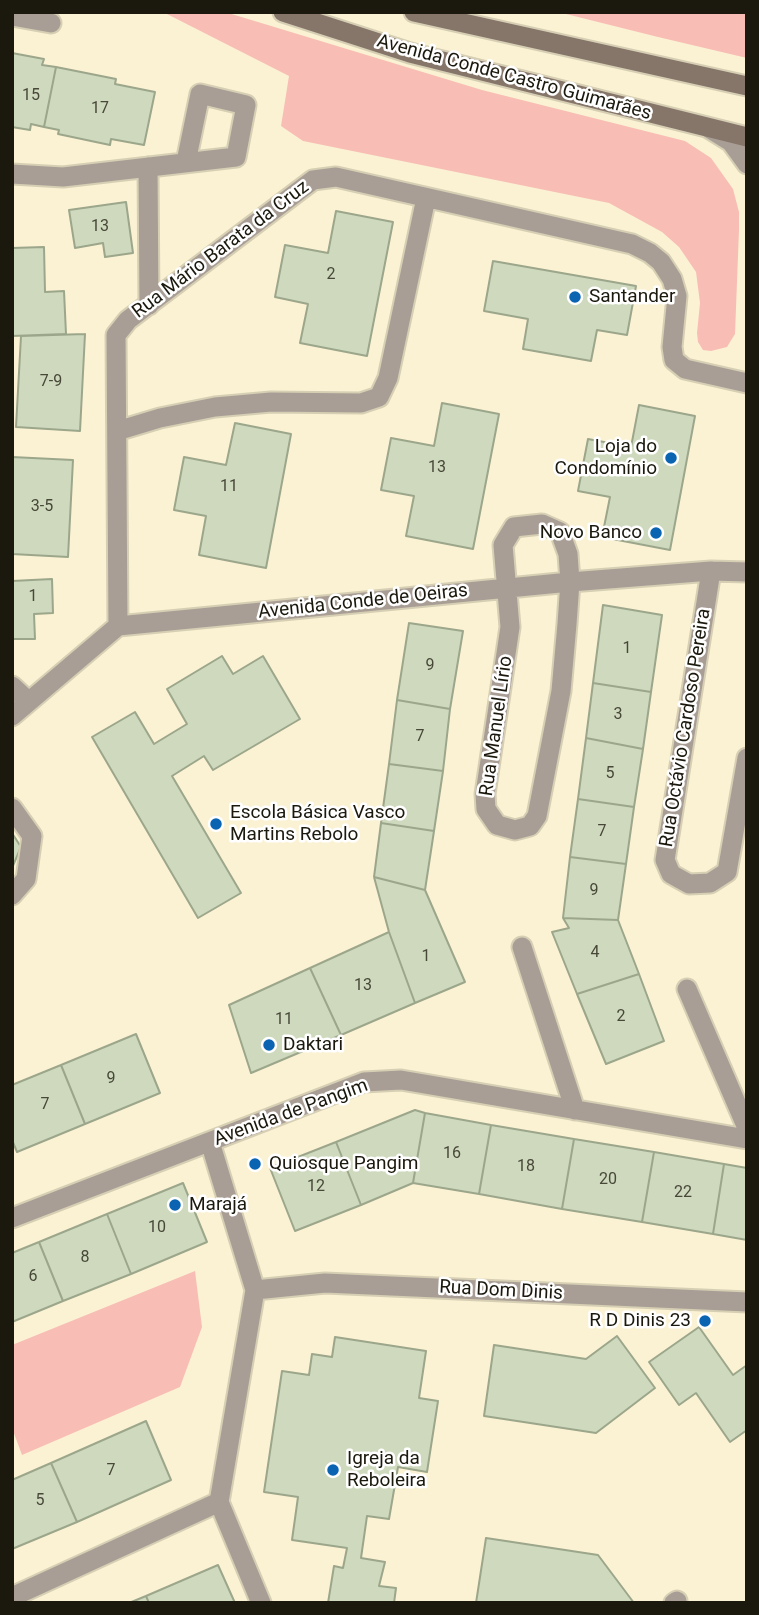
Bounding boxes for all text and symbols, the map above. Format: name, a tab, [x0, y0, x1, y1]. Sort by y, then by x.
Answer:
street label: Avenida Conde Castro Guimarães	[374, 30, 654, 126]
house number: 15	[22, 86, 40, 106]
house number: 17	[91, 99, 109, 119]
street label: Rua Mário Barata da Cruz	[128, 176, 314, 324]
house number: 13	[91, 217, 109, 237]
house number: 2	[327, 265, 335, 285]
place label: Santander	[589, 286, 675, 308]
marker: Santander	[567, 289, 583, 305]
house number: 7-9	[40, 372, 62, 392]
place label: Loja do Condomínio	[554, 436, 657, 480]
marker: Loja do Condomínio	[663, 450, 679, 466]
house number: 13	[428, 458, 446, 478]
house number: 11	[220, 477, 238, 497]
house number: 3-5	[31, 497, 53, 517]
place label: Novo Banco	[540, 522, 642, 544]
marker: Novo Banco	[648, 525, 664, 541]
street label: Avenida Conde de Oeiras	[257, 580, 469, 624]
house number: 1	[29, 587, 37, 607]
street label: Rua Octávio Cardoso Pereira	[656, 607, 716, 849]
house number: 1	[623, 639, 631, 659]
street label: Rua Manuel Lírio	[476, 654, 518, 798]
house number: 9	[426, 656, 434, 676]
house number: 3	[614, 705, 622, 725]
house number: 7	[416, 727, 424, 747]
house number: 5	[606, 764, 614, 784]
place label: Escola Básica Vasco Martins Rebolo	[230, 802, 405, 846]
marker: Escola Básica Vasco Martins Rebolo	[208, 816, 224, 832]
house number: 7	[598, 822, 606, 842]
house number: 9	[590, 881, 598, 901]
house number: 4	[591, 943, 599, 963]
house number: 1	[422, 947, 430, 967]
house number: 13	[354, 976, 372, 996]
house number: 2	[617, 1007, 625, 1027]
house number: 11	[275, 1010, 293, 1030]
place label: Daktari	[283, 1034, 343, 1056]
marker: Daktari	[261, 1037, 277, 1053]
house number: 9	[107, 1069, 115, 1089]
street label: Avenida de Pangim	[211, 1075, 371, 1151]
house number: 7	[41, 1095, 49, 1115]
house number: 16	[443, 1144, 461, 1164]
place label: Quiosque Pangim	[269, 1153, 419, 1175]
marker: Quiosque Pangim	[247, 1156, 263, 1172]
house number: 18	[517, 1157, 535, 1177]
house number: 20	[599, 1170, 617, 1190]
house number: 12	[307, 1177, 325, 1197]
house number: 22	[674, 1183, 692, 1203]
place label: Marajá	[189, 1194, 247, 1216]
marker: Marajá	[167, 1197, 183, 1213]
house number: 10	[148, 1218, 166, 1238]
house number: 8	[81, 1248, 89, 1268]
house number: 6	[29, 1267, 37, 1287]
street label: Rua Dom Dinis	[439, 1276, 563, 1306]
place label: R D Dinis 23	[589, 1310, 691, 1332]
marker: R D Dinis 23	[697, 1313, 713, 1329]
place label: Igreja da Reboleira	[347, 1448, 426, 1492]
house number: 7	[107, 1461, 115, 1481]
marker: Igreja da Reboleira	[325, 1462, 341, 1478]
house number: 5	[36, 1491, 44, 1511]

